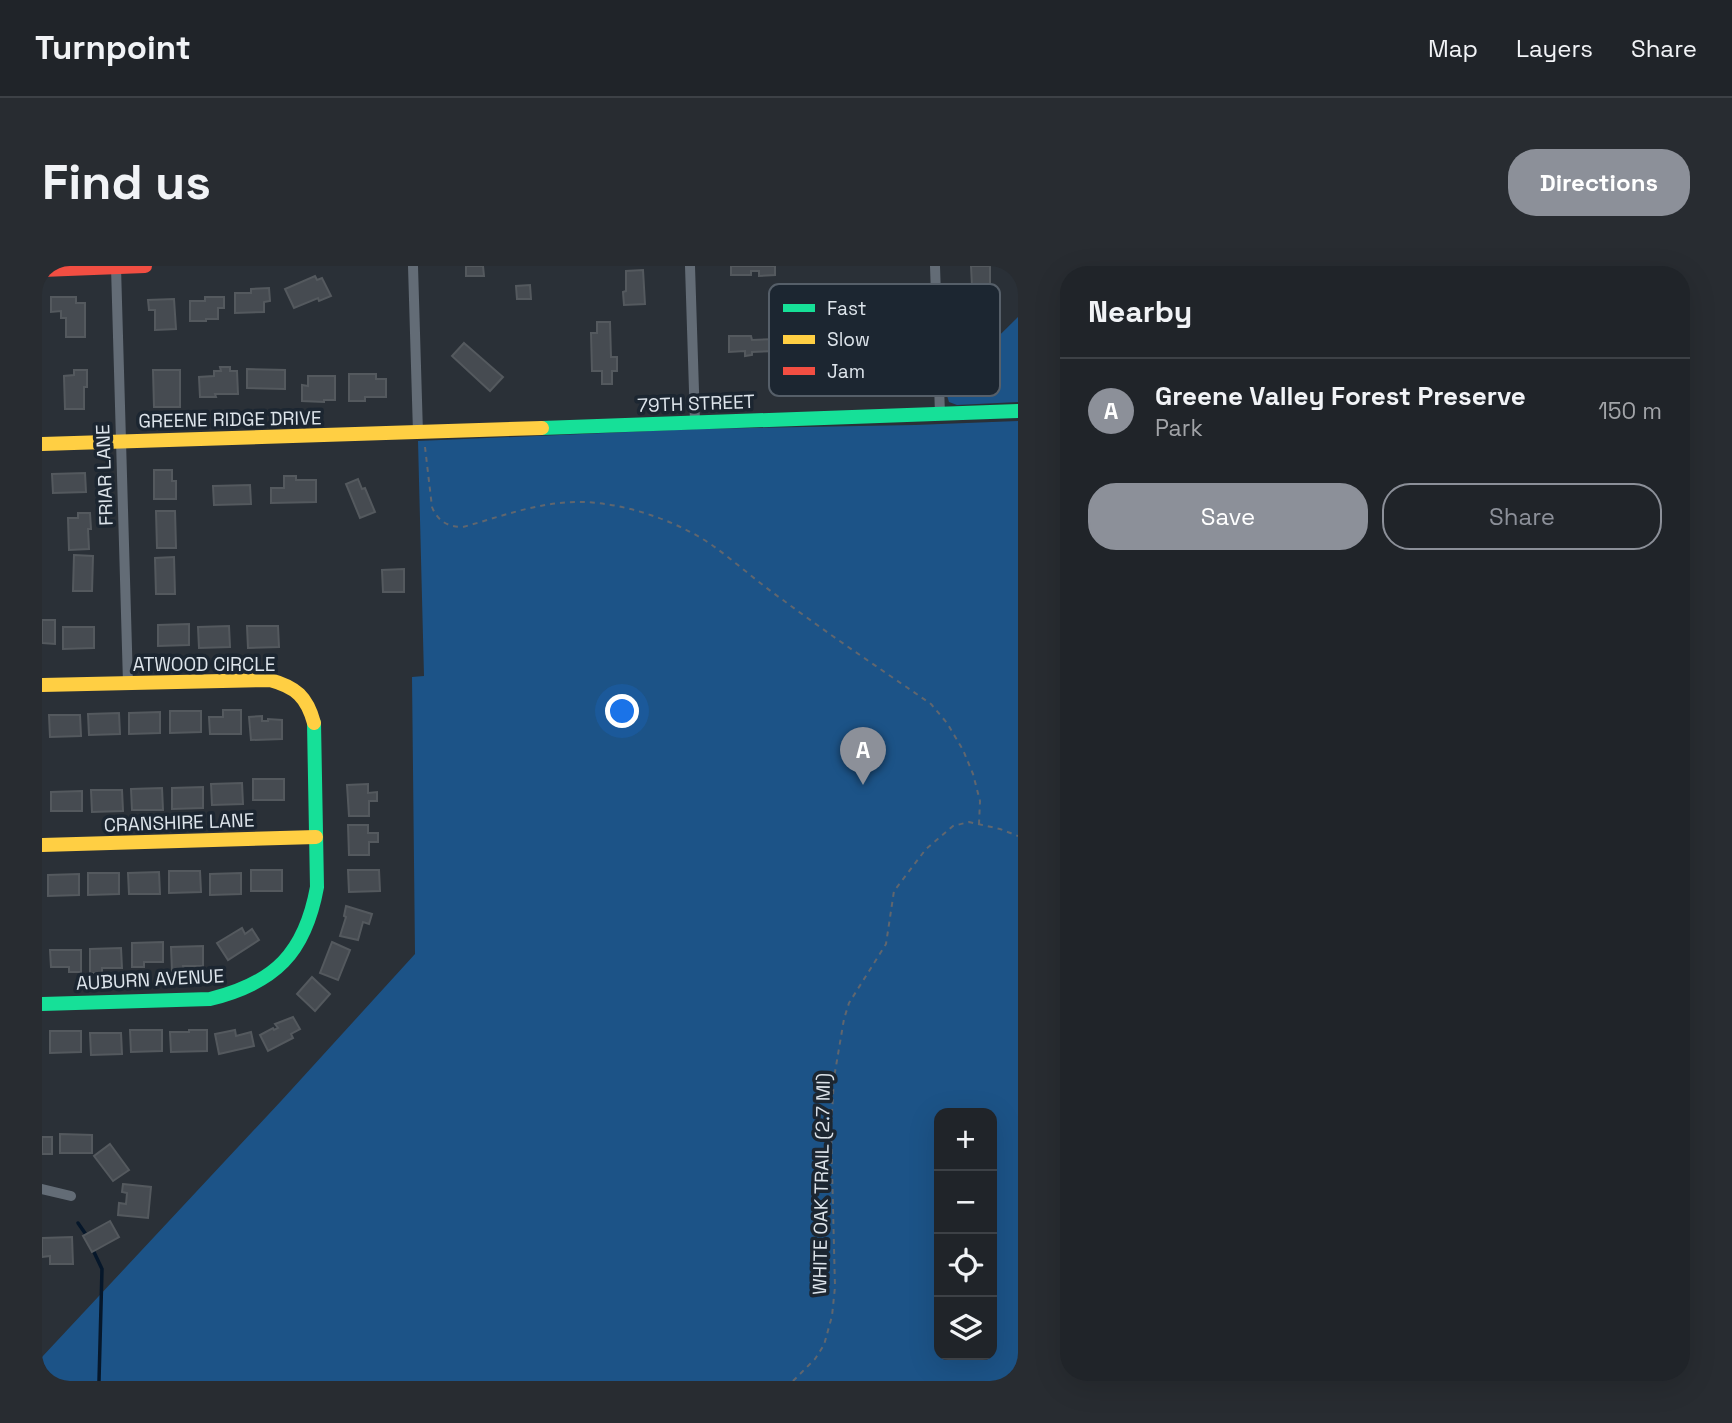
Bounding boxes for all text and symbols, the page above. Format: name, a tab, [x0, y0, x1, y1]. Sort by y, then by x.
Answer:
text: Turnpoint	[35, 27, 191, 69]
text: Map	[1428, 33, 1478, 64]
text: Layers	[1516, 33, 1593, 64]
text: Share	[1631, 33, 1697, 64]
button: Directions	[1508, 149, 1690, 216]
text: Find us	[42, 151, 211, 213]
legend	[769, 284, 1000, 396]
text: Nearby	[1088, 292, 1192, 331]
text: Fast	[827, 296, 867, 321]
text: Slow	[827, 327, 870, 352]
text: Jam	[827, 359, 865, 384]
text: Greene Valley Forest Preserve	[1155, 379, 1526, 413]
street label: 79TH STREET	[637, 389, 755, 418]
text: A	[1104, 396, 1118, 426]
text: 150 m	[1598, 396, 1662, 426]
street label: GREENE RIDGE DRIVE	[138, 405, 322, 434]
text: Park	[1155, 413, 1203, 443]
street label: FRIAR LANE	[90, 424, 119, 526]
button: Save	[1088, 483, 1368, 550]
button: Share	[1382, 483, 1662, 550]
street label: ATWOOD CIRCLE	[133, 652, 275, 677]
your location	[605, 694, 639, 728]
pin: A	[840, 727, 886, 785]
street label: CRANSHIRE LANE	[103, 807, 255, 838]
street label: AUBURN AVENUE	[75, 963, 225, 996]
street label: WHITE OAK TRAIL (2.7 MI)	[807, 1073, 836, 1295]
map controls	[934, 1108, 997, 1360]
button: +	[934, 1108, 997, 1171]
button: −	[934, 1171, 997, 1234]
button: locate	[934, 1234, 997, 1297]
button: layers	[934, 1297, 997, 1360]

